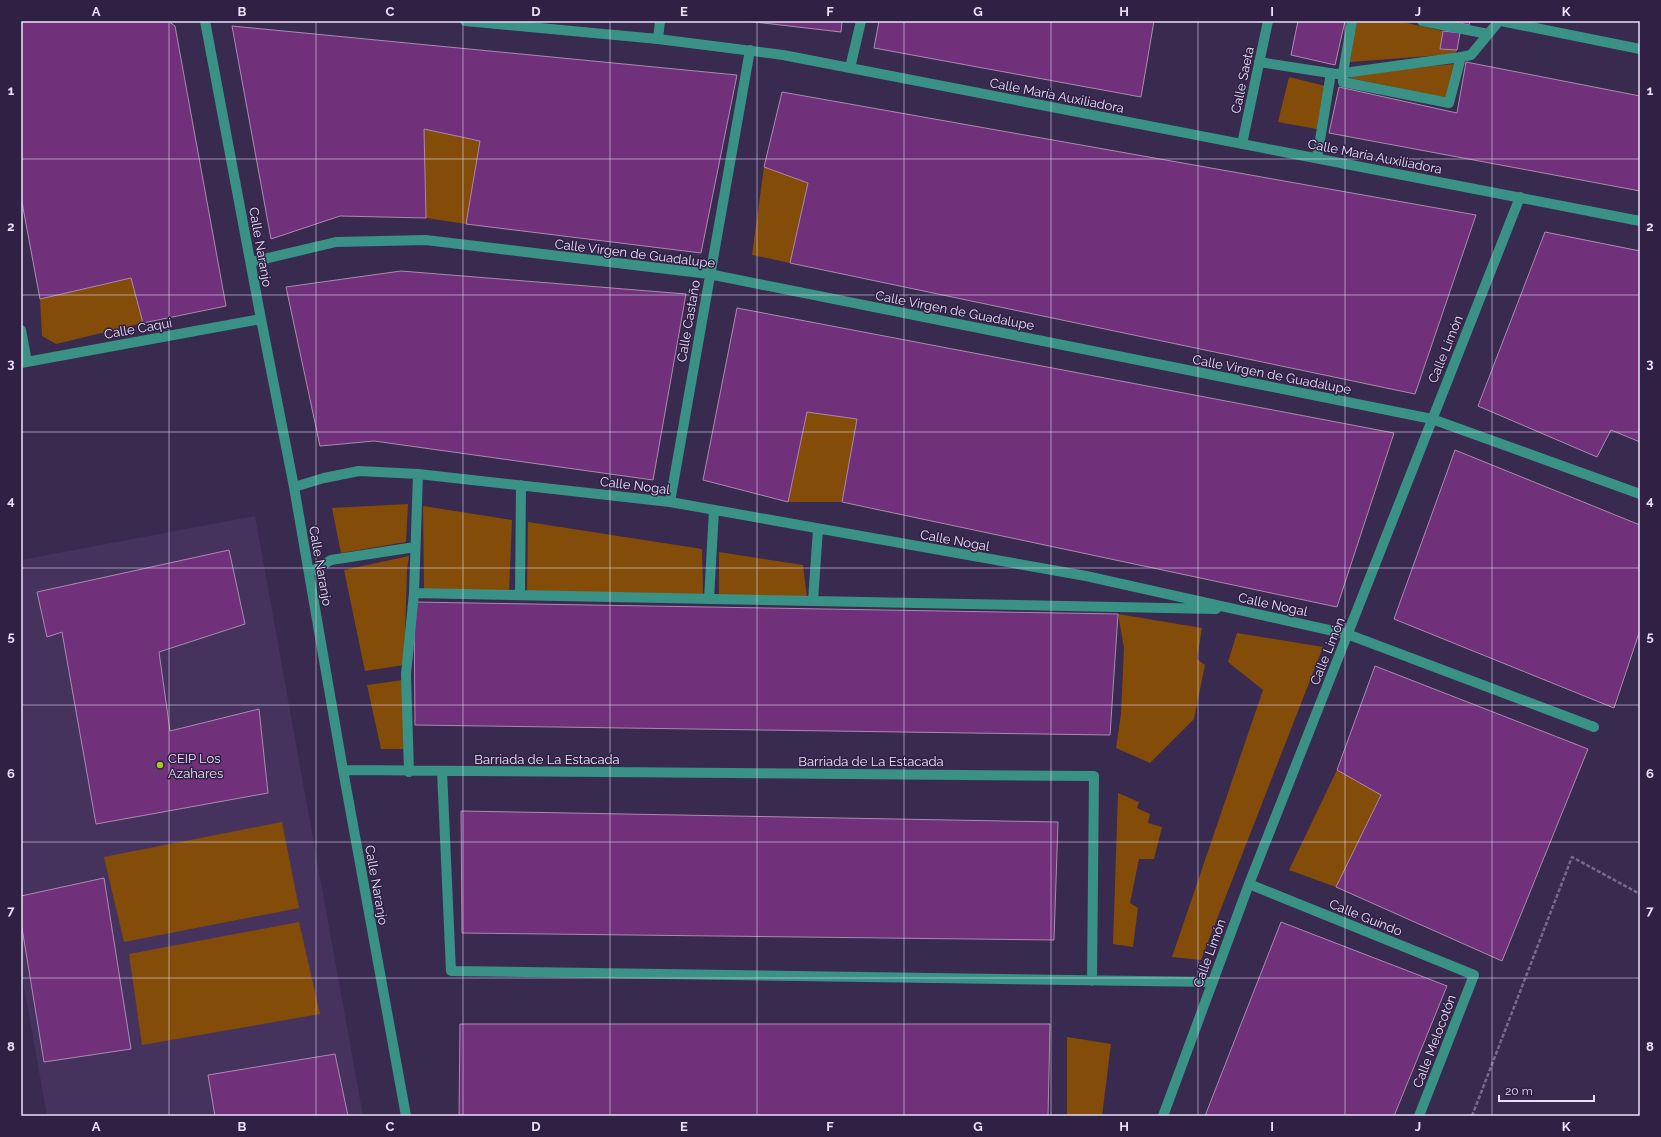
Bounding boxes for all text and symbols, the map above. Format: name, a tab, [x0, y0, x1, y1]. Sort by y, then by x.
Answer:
text: A	[92, 4, 101, 19]
text: B	[238, 4, 247, 19]
text: C	[386, 4, 395, 19]
text: D	[531, 4, 541, 19]
text: E	[680, 4, 688, 19]
text: F	[826, 4, 834, 19]
text: G	[973, 4, 983, 19]
text: H	[1119, 4, 1129, 19]
text: I	[1270, 4, 1274, 19]
text: J	[1415, 4, 1421, 19]
text: K	[1562, 4, 1571, 19]
street label: Calle Saeta	[1228, 45, 1257, 115]
street label: Calle María Auxiliadora	[988, 75, 1125, 116]
text: 1	[8, 83, 15, 98]
text: 1	[1647, 83, 1654, 98]
street label: Calle María Auxiliadora	[1306, 136, 1443, 177]
street label: Calle Naranjo	[246, 206, 275, 289]
text: 2	[7, 219, 15, 234]
text: 2	[1646, 219, 1654, 234]
street label: Calle Virgen de Guadalupe	[554, 236, 716, 271]
street label: Calle Castaño	[674, 279, 703, 363]
street label: Calle Virgen de Guadalupe	[874, 288, 1036, 333]
street label: Calle Limón	[1425, 313, 1466, 385]
street label: Calle Caqui	[103, 315, 173, 342]
street label: Calle Virgen de Guadalupe	[1191, 352, 1353, 397]
text: 3	[7, 356, 15, 371]
text: 3	[1646, 356, 1654, 371]
street label: Calle Nogal	[599, 474, 671, 497]
text: 4	[7, 493, 15, 508]
text: 4	[1646, 493, 1654, 508]
street label: Calle Naranjo	[306, 525, 335, 608]
street label: Calle Nogal	[919, 527, 991, 554]
street label: Calle Nogal	[1237, 590, 1309, 619]
street label: Calle Limón	[1307, 615, 1348, 687]
text: 5	[7, 629, 15, 644]
text: 5	[1646, 629, 1654, 644]
place label: CEIP Los Azahares	[168, 751, 223, 781]
street label: Barriada de La Estacada	[474, 752, 620, 767]
street label: Barriada de La Estacada	[798, 754, 944, 769]
marker: CEIP Los Azahares	[155, 760, 165, 770]
text: 6	[7, 766, 15, 781]
text: 6	[1646, 766, 1654, 781]
street label: Calle Naranjo	[362, 844, 391, 927]
street label: Calle Guindo	[1327, 896, 1405, 939]
text: 7	[7, 903, 15, 918]
text: 7	[1646, 903, 1654, 918]
street label: Calle Limón	[1190, 917, 1229, 989]
street label: Calle Melocotón	[1410, 993, 1459, 1090]
text: 8	[7, 1039, 15, 1054]
text: 8	[1646, 1039, 1654, 1054]
scale bar	[1499, 1077, 1594, 1103]
text: 20 m	[1505, 1084, 1533, 1098]
text: A	[92, 1119, 101, 1134]
text: B	[238, 1119, 247, 1134]
text: C	[386, 1119, 395, 1134]
text: D	[531, 1119, 541, 1134]
text: E	[680, 1119, 688, 1134]
text: F	[826, 1119, 834, 1134]
text: G	[973, 1119, 983, 1134]
text: H	[1119, 1119, 1129, 1134]
text: I	[1270, 1119, 1274, 1134]
text: J	[1415, 1119, 1421, 1134]
text: K	[1562, 1119, 1571, 1134]

